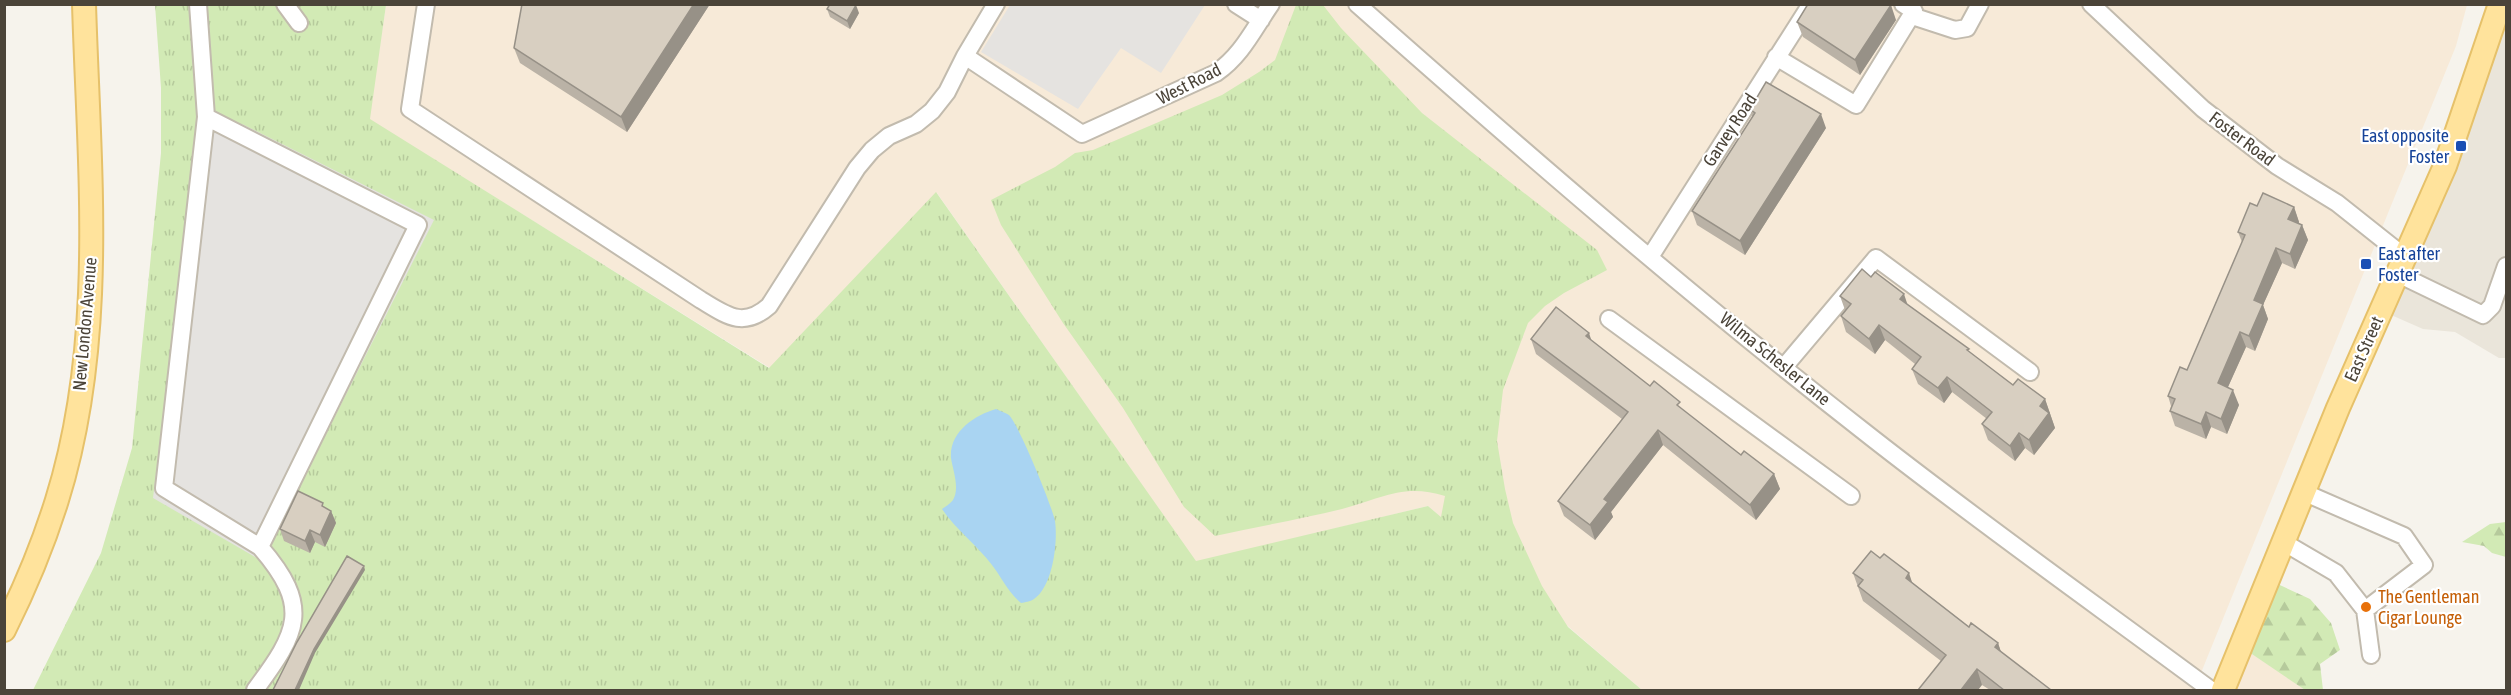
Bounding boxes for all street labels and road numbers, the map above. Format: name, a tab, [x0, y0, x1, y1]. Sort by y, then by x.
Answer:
street label: West Road	[1153, 59, 1224, 109]
street label: Garvey Road	[1698, 89, 1761, 170]
street label: Foster Road	[2205, 107, 2279, 170]
street label: New London Avenue	[68, 256, 101, 392]
street label: Wilma Schesler Lane	[1716, 308, 1835, 410]
street label: East Street	[2340, 313, 2387, 385]

